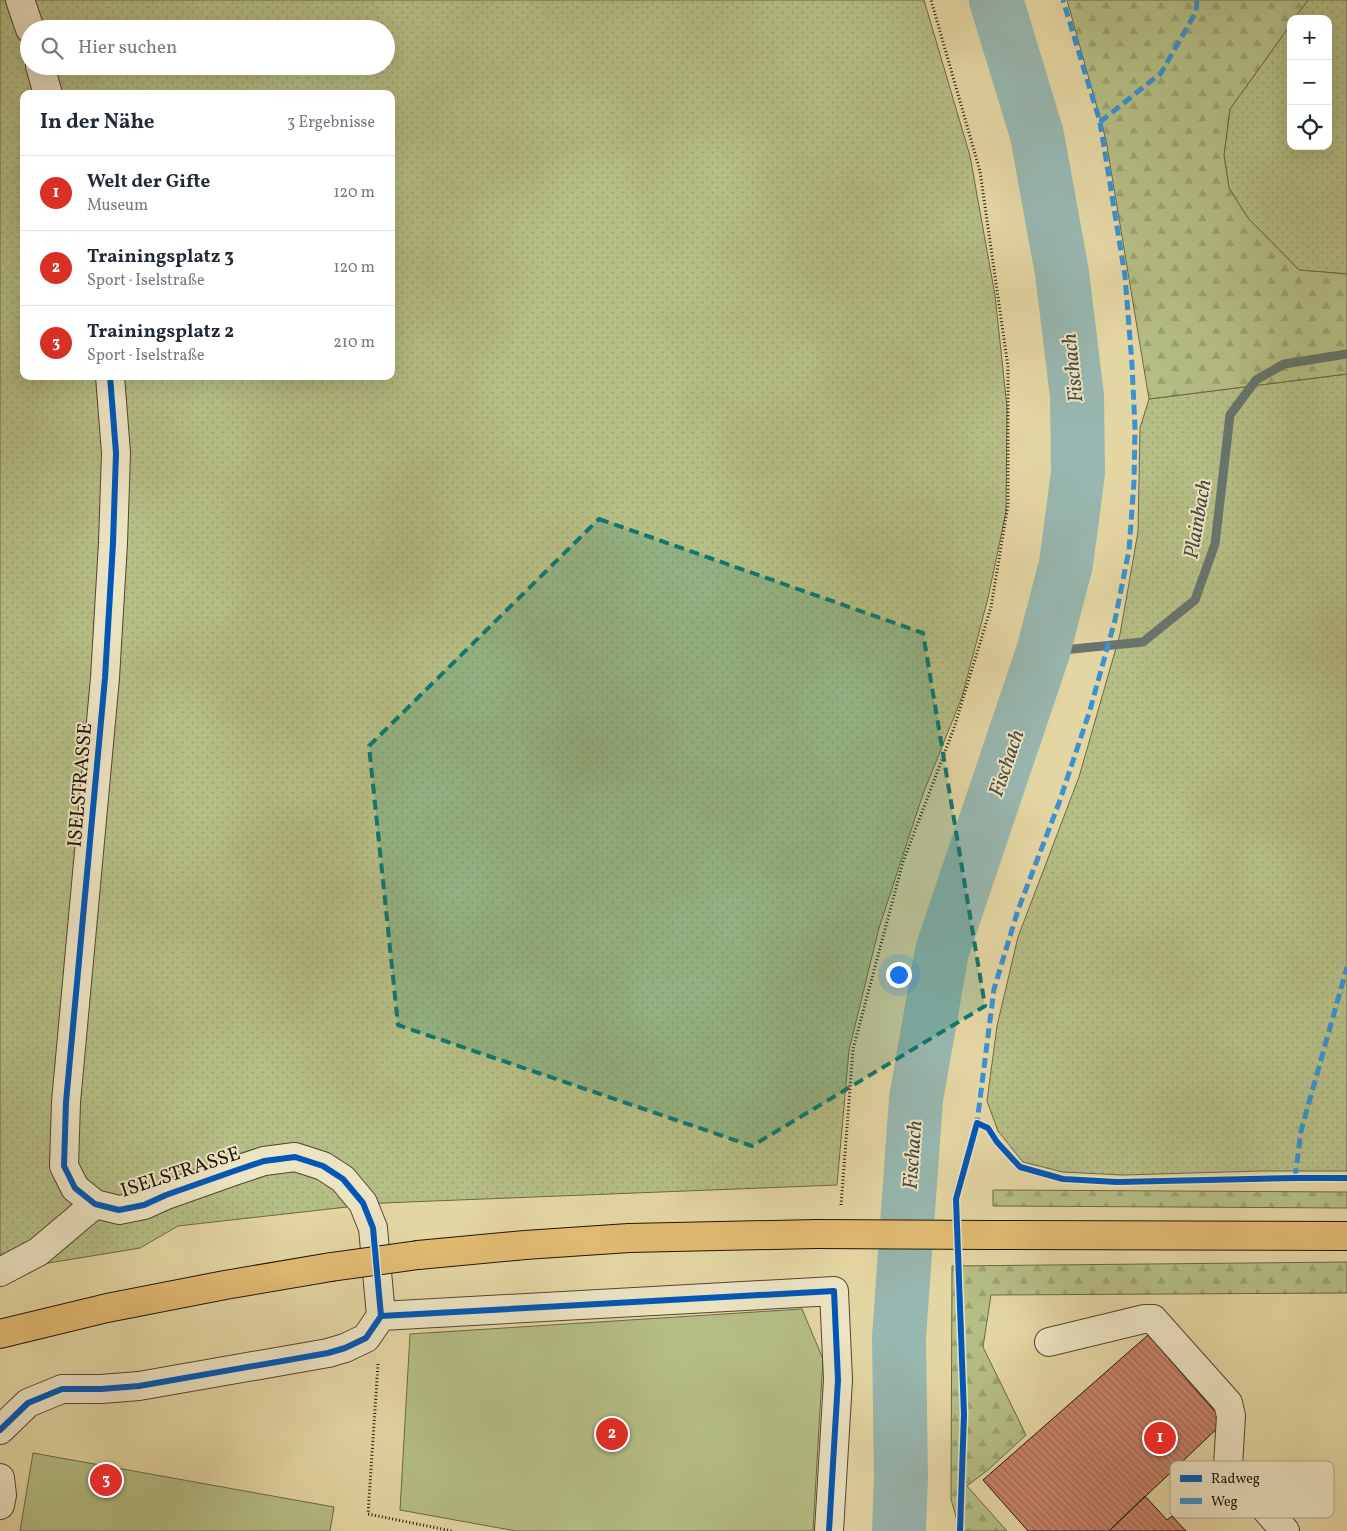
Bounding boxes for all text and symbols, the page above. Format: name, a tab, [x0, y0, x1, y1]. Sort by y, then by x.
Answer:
map controls	[1287, 15, 1332, 150]
button: +	[1287, 15, 1332, 60]
search box	[20, 20, 395, 75]
icon: search	[38, 34, 66, 62]
text: Hier suchen	[78, 35, 177, 61]
button: −	[1287, 60, 1332, 105]
button: locate	[1287, 105, 1332, 150]
text: In der Nähe	[40, 108, 155, 137]
text: 3 Ergebnisse	[287, 112, 375, 134]
text: Welt der Gifte	[87, 169, 210, 195]
text: 1	[53, 182, 59, 204]
text: 120 m	[333, 182, 375, 204]
text: Museum	[87, 195, 148, 217]
text: Trainingsplatz 3	[87, 244, 234, 270]
text: 2	[52, 257, 60, 279]
text: 120 m	[333, 257, 375, 279]
text: Sport · Iselstraße	[87, 270, 205, 292]
text: Trainingsplatz 2	[87, 319, 234, 345]
text: 3	[52, 332, 60, 354]
text: 210 m	[333, 332, 375, 354]
water label: Fischach	[1055, 332, 1092, 404]
text: Sport · Iselstraße	[87, 345, 205, 367]
water label: Plainbach	[1177, 477, 1220, 561]
street label: ISELSTRASSE	[62, 722, 100, 848]
water label: Fischach	[982, 726, 1032, 801]
your location	[886, 962, 912, 988]
water label: Fischach	[897, 1120, 930, 1191]
street label: ISELSTRASSE	[117, 1140, 244, 1205]
pin: 2	[596, 1415, 628, 1453]
pin: 1	[1144, 1419, 1176, 1457]
pin: 3	[90, 1461, 122, 1499]
legend	[1170, 1461, 1334, 1518]
text: Radweg	[1211, 1470, 1260, 1489]
text: Weg	[1211, 1493, 1238, 1512]

